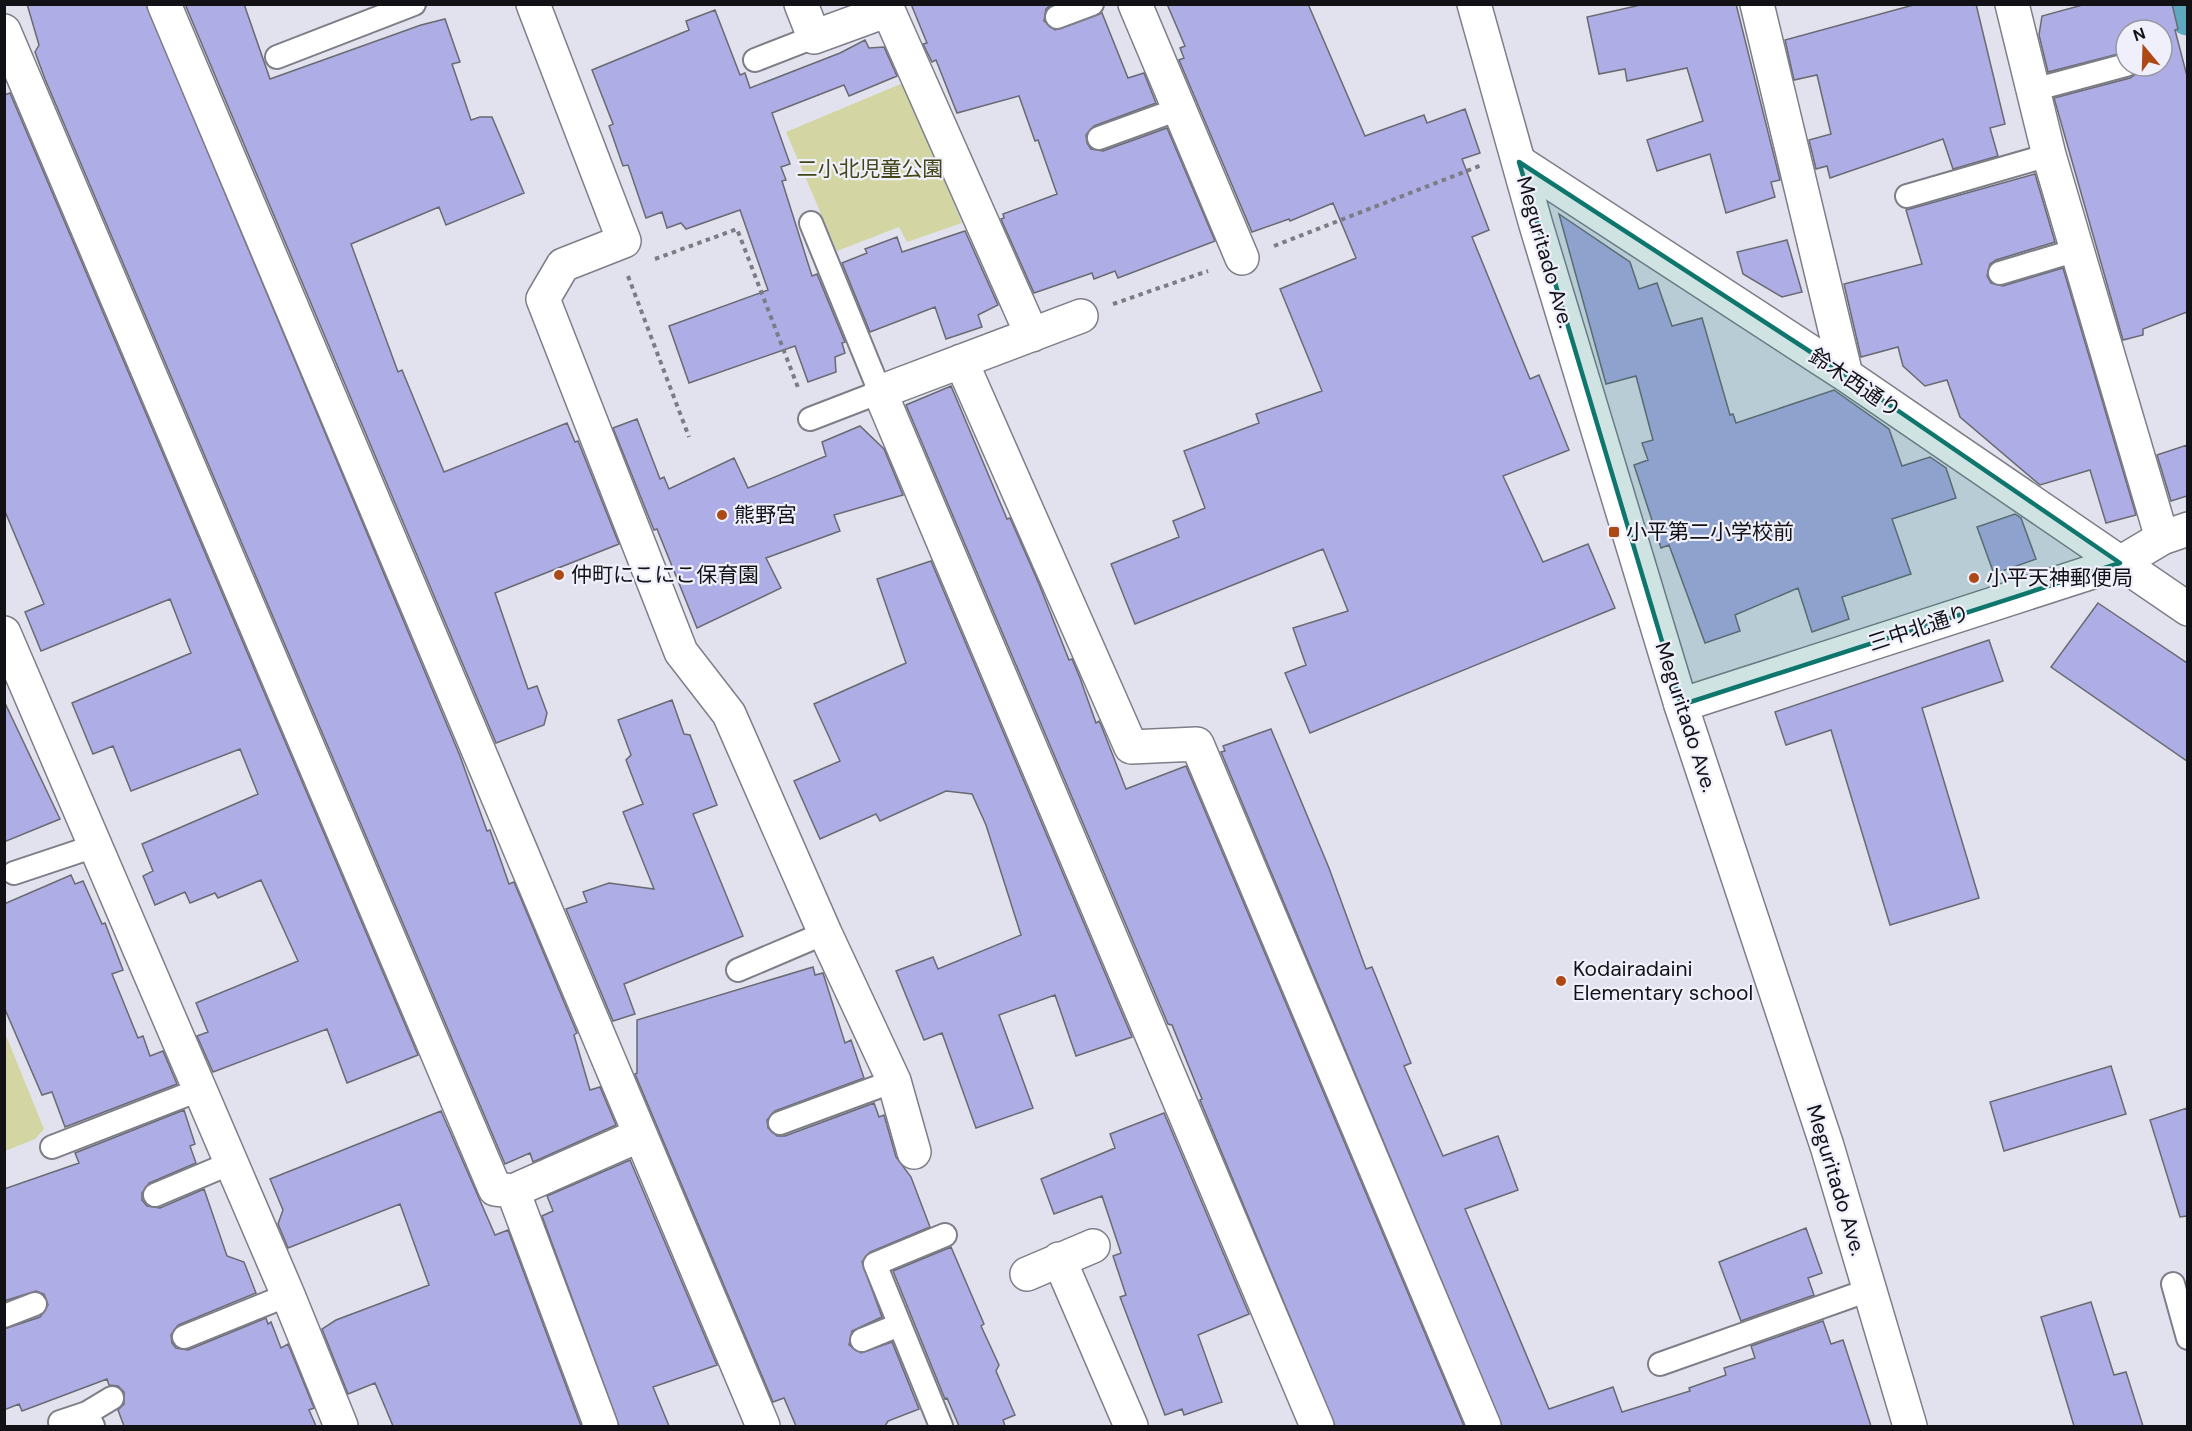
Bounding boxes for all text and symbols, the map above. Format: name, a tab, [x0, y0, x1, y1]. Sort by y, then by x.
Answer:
north arrow	[2114, 18, 2174, 78]
text: N	[2130, 22, 2148, 46]
park label: 二小北児童公園	[797, 155, 944, 183]
street label: Meguritado Ave.	[1510, 173, 1580, 331]
street label: 鈴木西通り	[1804, 342, 1906, 424]
place label: 熊野宮	[734, 501, 797, 529]
marker: 熊野宮	[715, 508, 729, 522]
place label: 小平第二小学校前	[1626, 518, 1794, 546]
marker: 小平第二小学校前	[1607, 525, 1621, 539]
place label: 仲町にこにこ保育園	[571, 561, 759, 589]
place label: 小平天神郵便局	[1986, 564, 2133, 592]
marker: 仲町にこにこ保育園	[552, 568, 566, 582]
marker: 小平天神郵便局	[1967, 571, 1981, 585]
street label: 三中北通り	[1865, 598, 1973, 658]
street label: Meguritado Ave.	[1649, 638, 1723, 796]
place label: Kodairadaini Elementary school	[1573, 955, 1753, 1007]
marker: Kodairadaini Elementary school	[1554, 974, 1568, 988]
street label: Meguritado Ave.	[1800, 1101, 1872, 1259]

